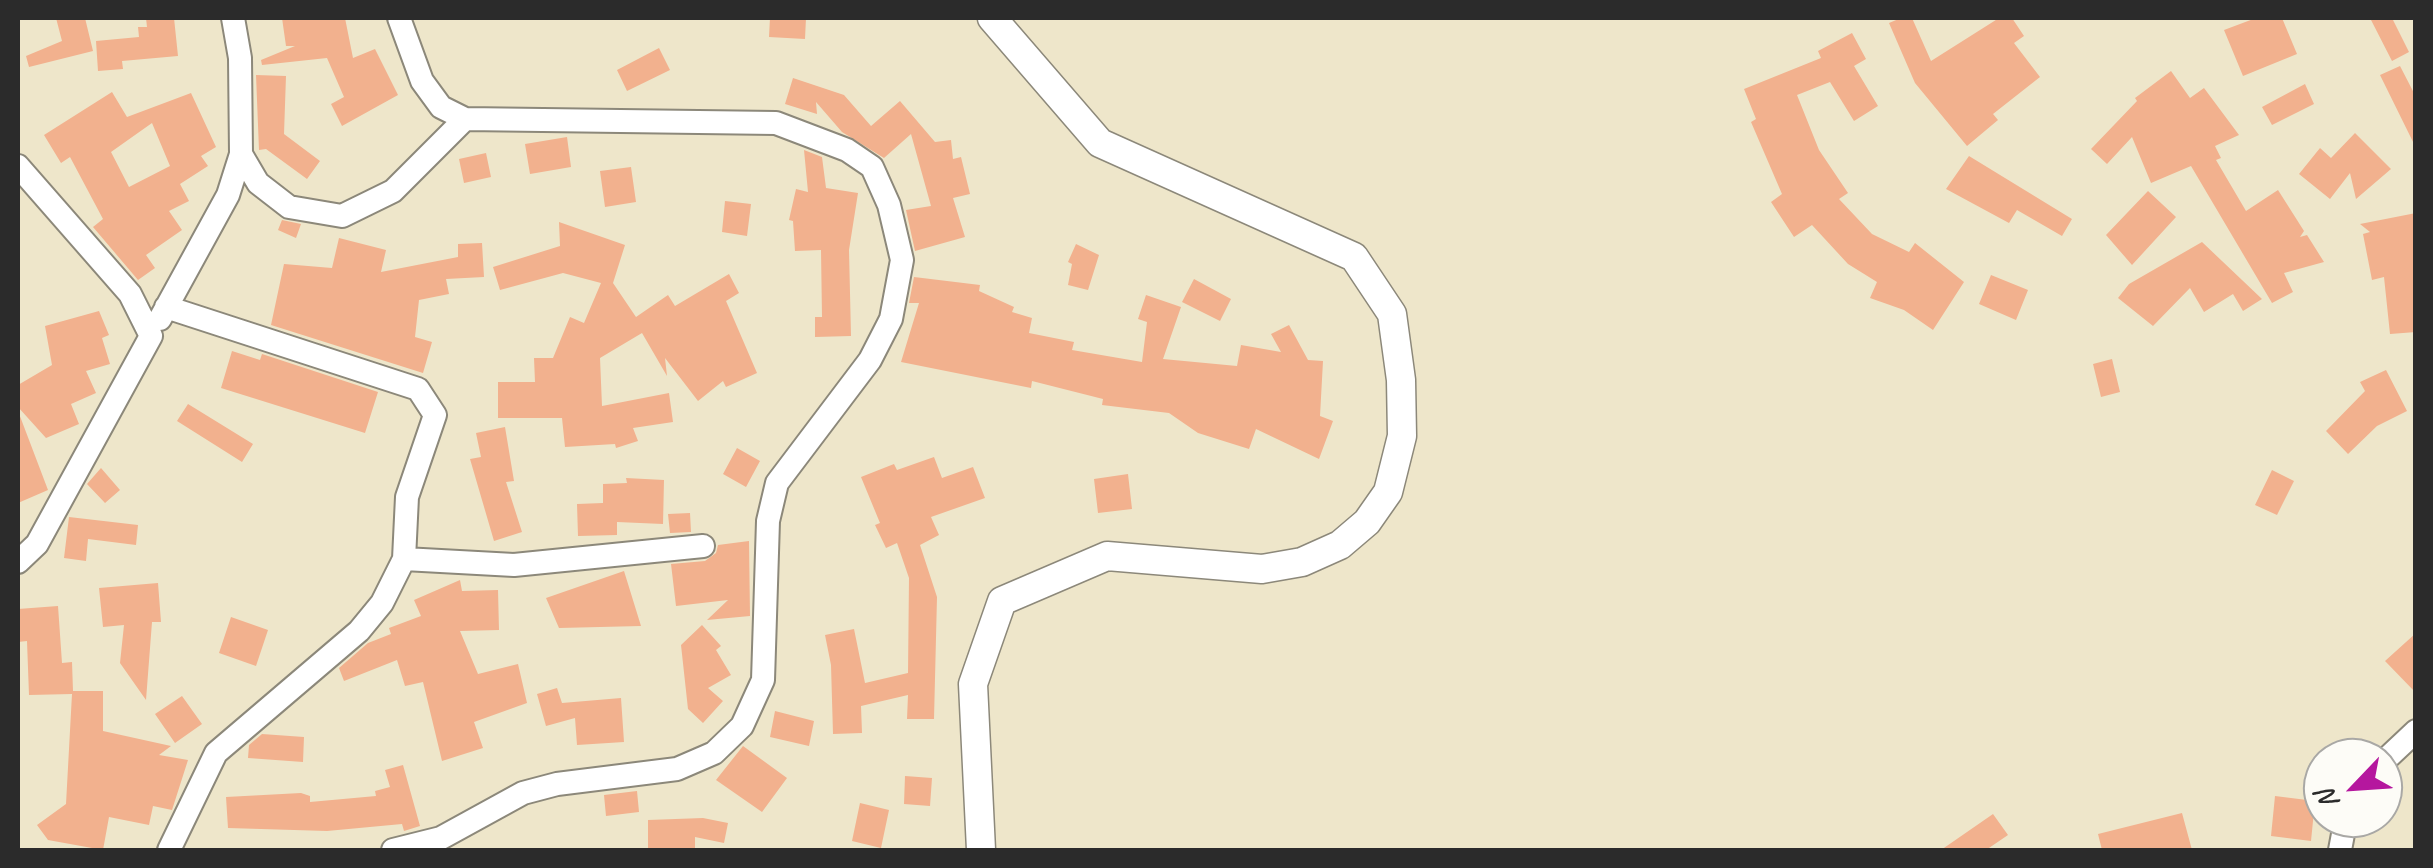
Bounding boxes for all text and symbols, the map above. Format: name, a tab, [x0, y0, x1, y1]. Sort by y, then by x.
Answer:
north arrow	[2303, 738, 2403, 838]
text: N	[2308, 785, 2347, 815]

